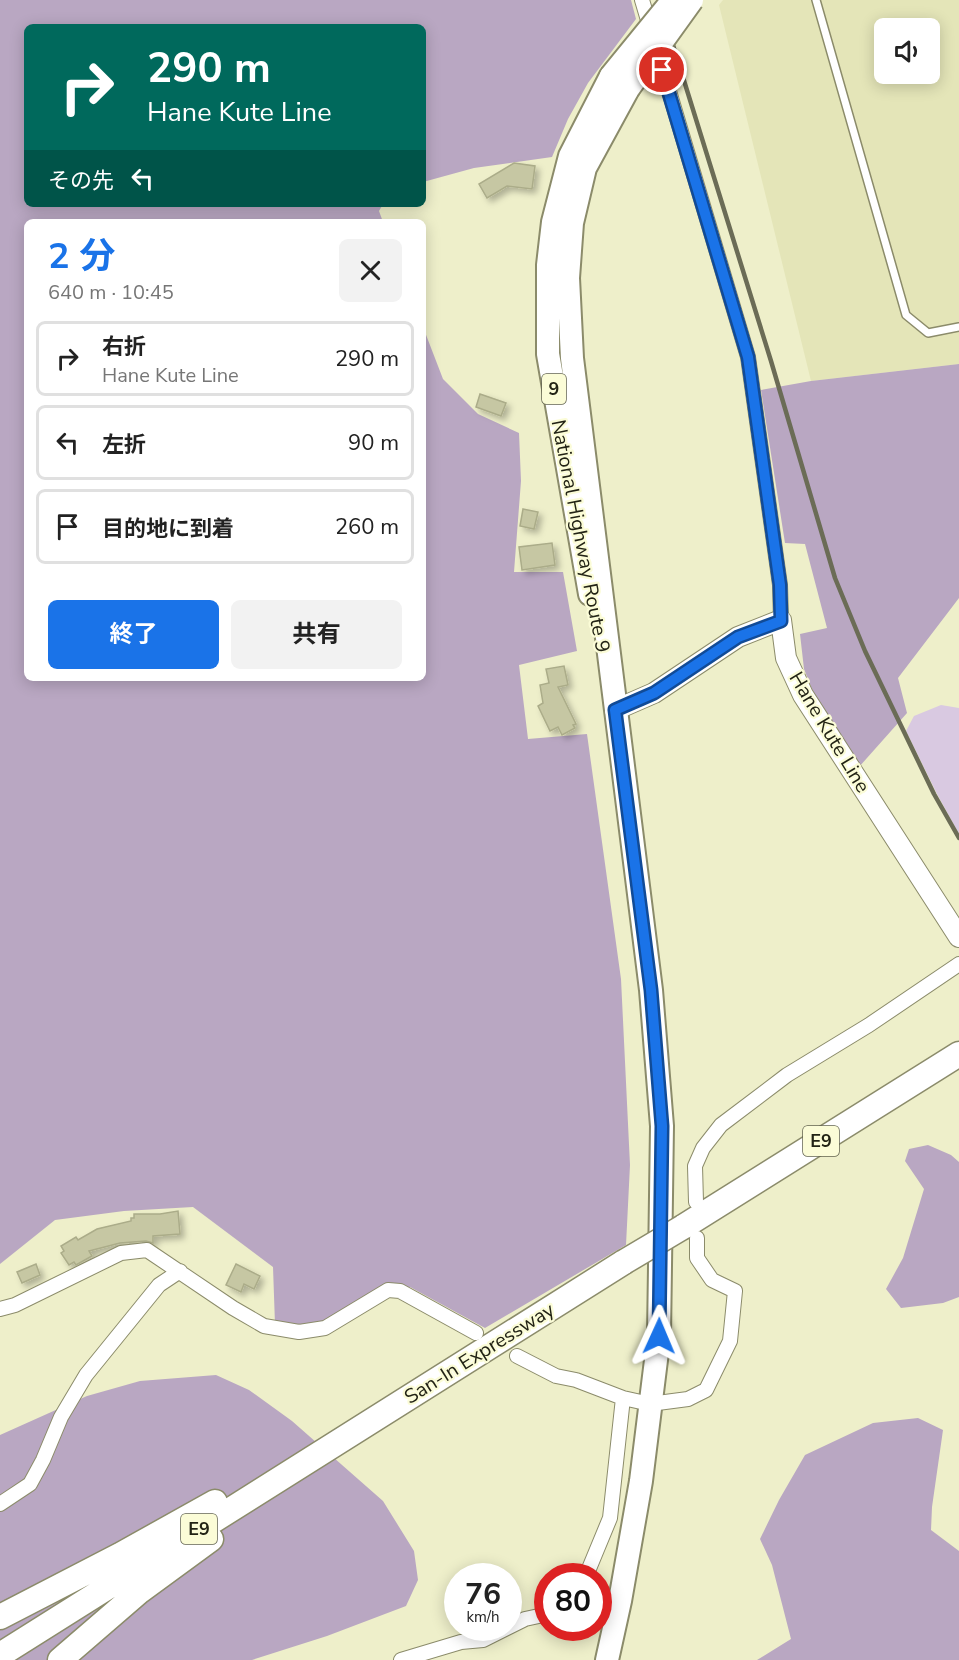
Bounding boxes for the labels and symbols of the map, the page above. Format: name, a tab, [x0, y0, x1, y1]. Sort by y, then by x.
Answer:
pin	[636, 44, 687, 95]
road number: 9	[542, 374, 566, 404]
street label: National Highway Route 9	[545, 417, 616, 655]
street label: Hane Kute Line	[783, 667, 876, 798]
road number: E9	[803, 1126, 839, 1156]
street label: San-In Expressway	[399, 1296, 560, 1411]
position arrow	[627, 1304, 691, 1368]
road number: E9	[181, 1514, 217, 1544]
speed limit sign: 80	[534, 1563, 612, 1641]

